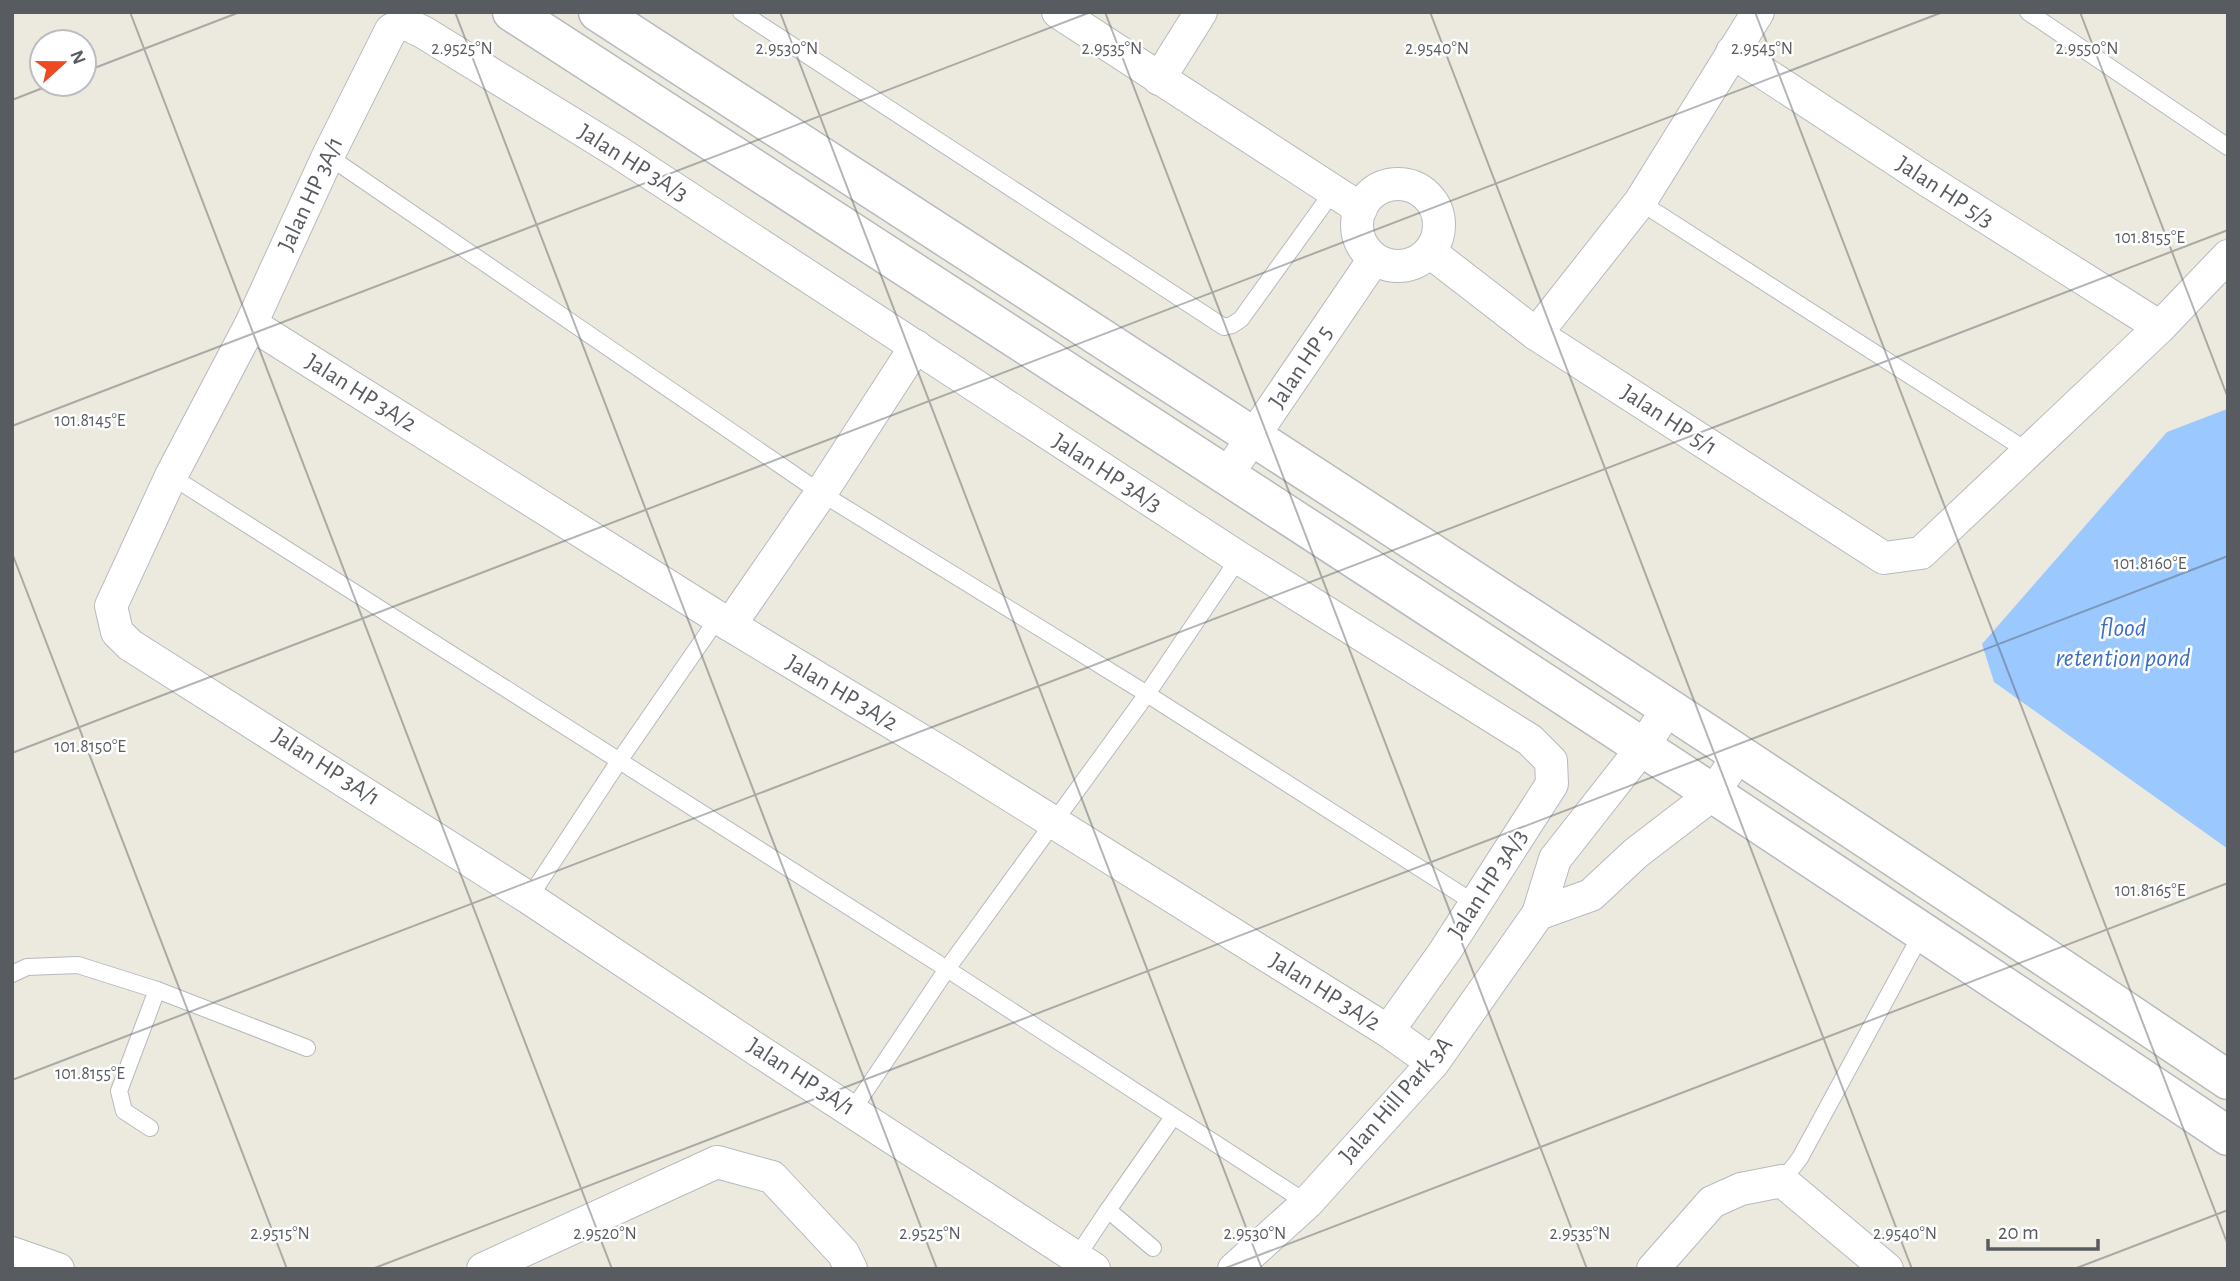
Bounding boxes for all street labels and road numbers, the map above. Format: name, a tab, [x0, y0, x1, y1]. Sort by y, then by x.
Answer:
street label: Jalan HP 3A/3	[574, 120, 692, 206]
street label: Jalan HP 3A/1	[274, 133, 348, 255]
street label: Jalan HP 5/3	[1892, 152, 1998, 232]
street label: Jalan HP 5	[1265, 321, 1337, 413]
street label: Jalan HP 3A/2	[301, 350, 421, 436]
street label: Jalan HP 5/1	[1617, 380, 1721, 460]
street label: Jalan HP 3A/3	[1048, 429, 1166, 517]
street label: Jalan HP 3A/2	[782, 650, 902, 736]
street label: Jalan HP 3A/1	[268, 723, 384, 811]
street label: Jalan HP 3A/3	[1444, 825, 1532, 943]
street label: Jalan HP 3A/2	[1265, 949, 1385, 1035]
street label: Jalan Hill Park 3A	[1335, 1032, 1457, 1168]
street label: Jalan HP 3A/1	[743, 1033, 859, 1121]

